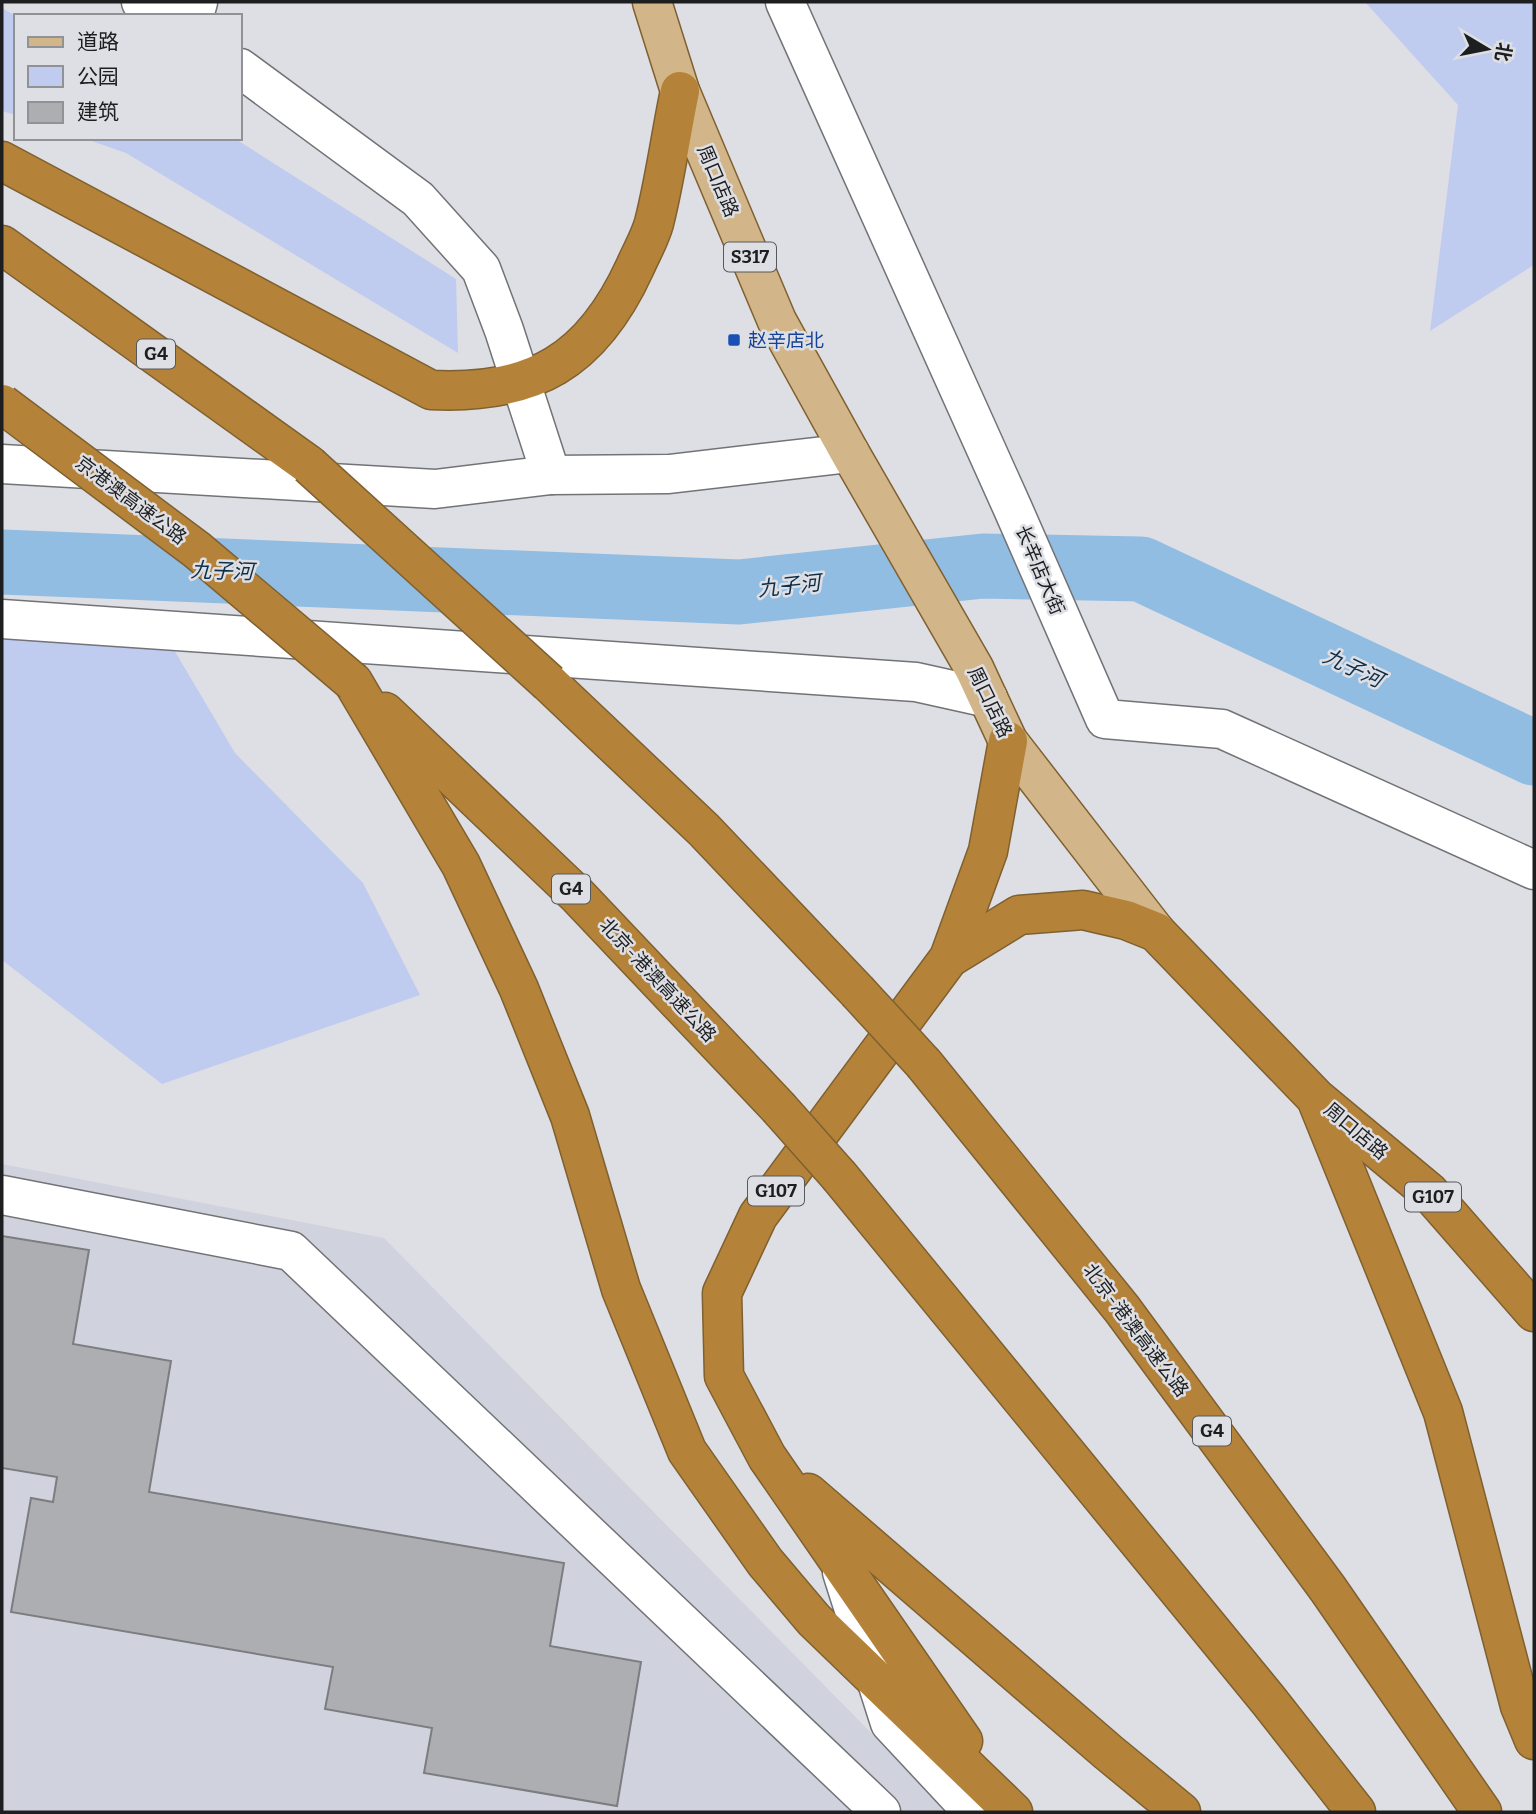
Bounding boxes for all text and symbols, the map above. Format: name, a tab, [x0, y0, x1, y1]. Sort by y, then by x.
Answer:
legend	[14, 14, 242, 140]
north arrow	[1452, 14, 1522, 84]
text: 道路	[77, 29, 119, 55]
text: 北	[1490, 41, 1516, 63]
text: 公园	[77, 64, 119, 90]
text: 建筑	[77, 99, 119, 125]
street label: 周口店路	[693, 142, 743, 220]
road number: S317	[724, 243, 776, 272]
place label: 赵辛店北	[748, 329, 824, 352]
marker: 赵辛店北	[726, 332, 742, 348]
road number: G4	[137, 340, 175, 368]
street label: 京港澳高速公路	[71, 451, 191, 549]
street label: 长辛店大街	[1011, 522, 1069, 618]
water label: 九子河	[190, 557, 258, 585]
water label: 九子河	[756, 569, 826, 602]
water label: 九子河	[1319, 643, 1391, 695]
street label: 周口店路	[963, 663, 1017, 741]
road number: G4	[552, 874, 590, 904]
street label: 北京-港澳高速公路	[595, 913, 721, 1047]
street label: 周口店路	[1319, 1098, 1393, 1164]
road number: G107	[748, 1176, 804, 1206]
road number: G107	[1405, 1182, 1461, 1212]
street label: 北京-港澳高速公路	[1078, 1259, 1194, 1401]
road number: G4	[1193, 1416, 1231, 1446]

